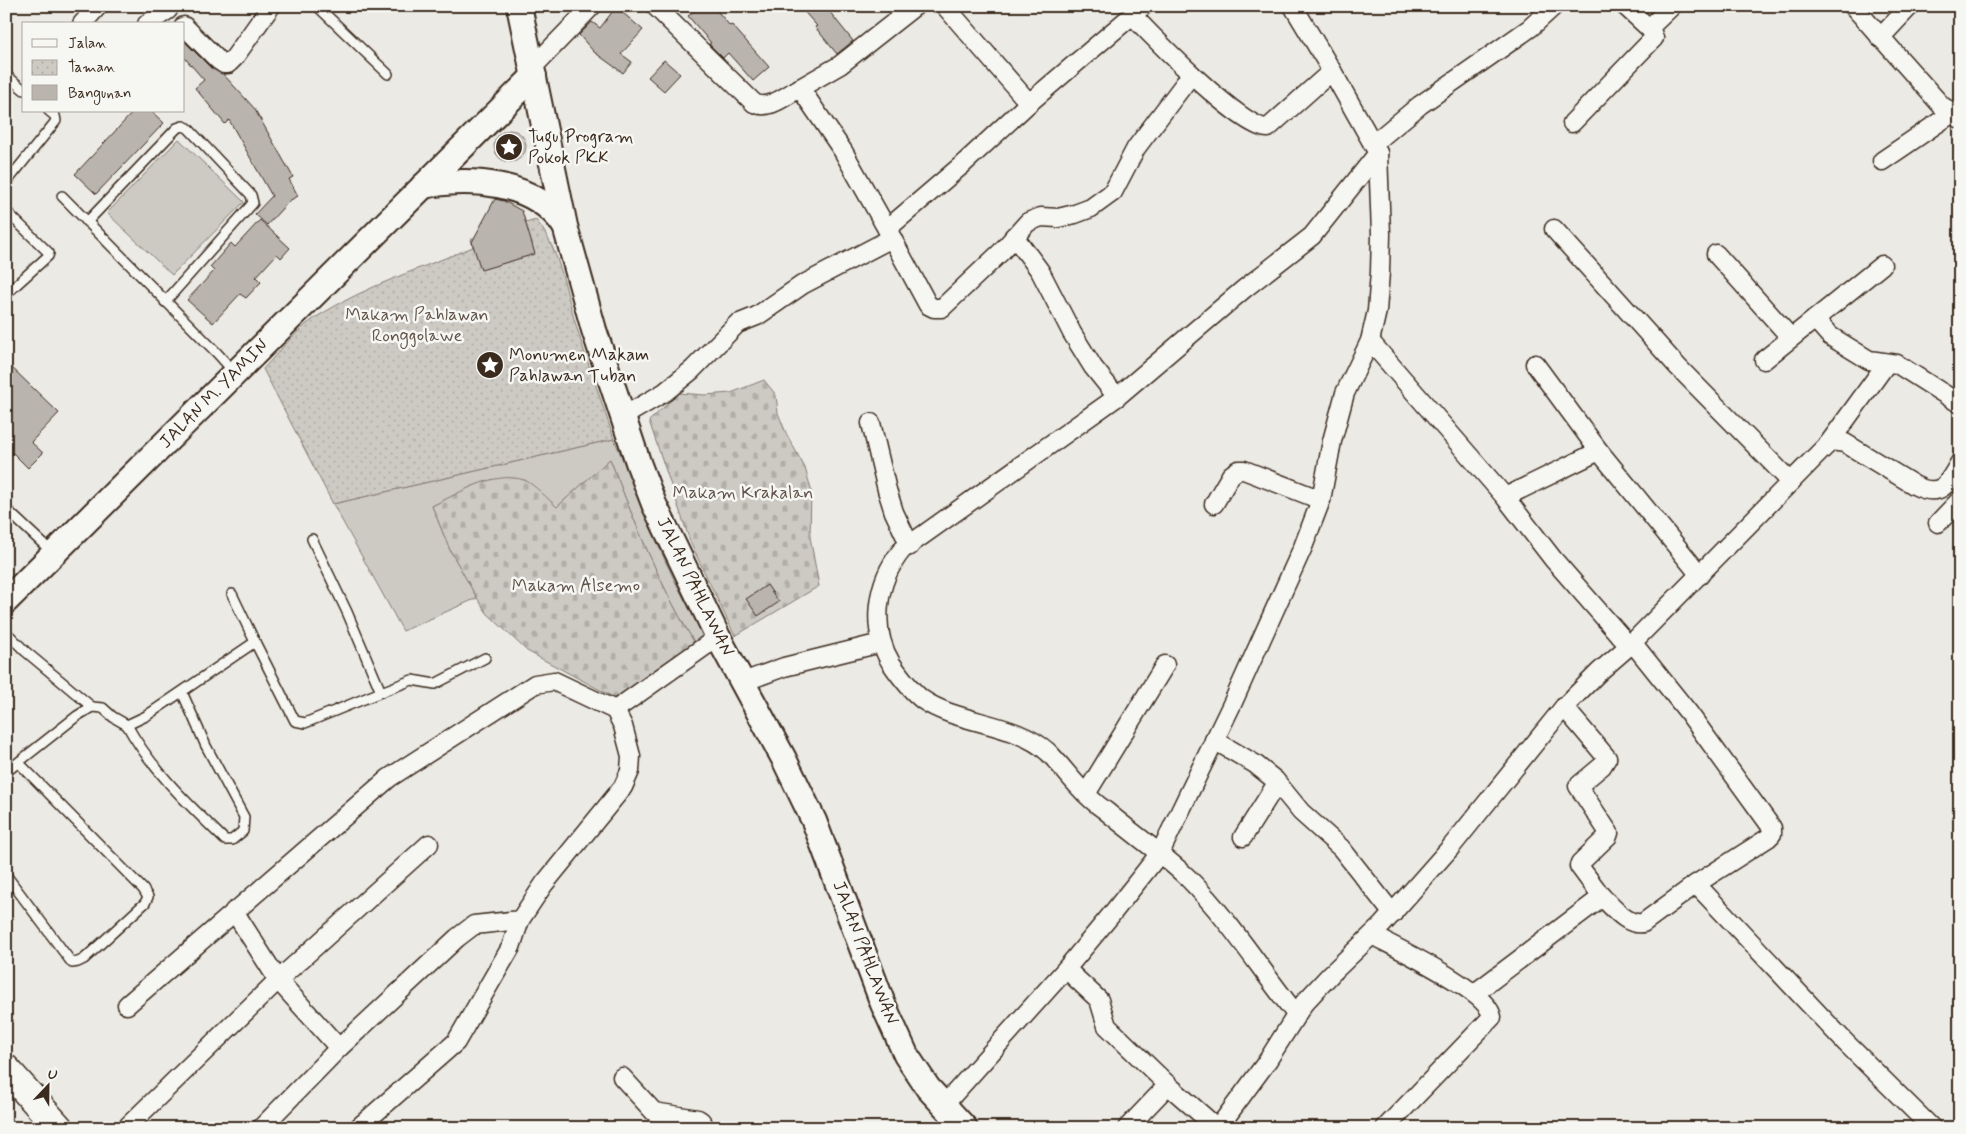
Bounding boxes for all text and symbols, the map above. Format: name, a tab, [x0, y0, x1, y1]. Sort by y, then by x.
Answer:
legend	[22, 22, 185, 112]
text: Jalan	[68, 34, 107, 54]
text: Taman	[68, 58, 116, 78]
text: Bangunan	[68, 84, 131, 105]
place label: Tugu Program Pokok PKK	[528, 125, 634, 170]
place icon: Tugu Program Pokok PKK	[494, 132, 524, 162]
park label: Makam Pahlawan Ronggolawe	[345, 303, 489, 349]
street label: JALAN M. YAMIN	[154, 334, 274, 454]
place label: Monumen Makam Pahlawan Tuban	[509, 343, 649, 388]
place icon: Monumen Makam Pahlawan Tuban	[475, 350, 505, 380]
park label: Makam Krakalan	[673, 481, 813, 505]
street label: JALAN PAHLAWAN	[651, 513, 739, 661]
park label: Makam Alsemo	[512, 574, 640, 598]
street label: JALAN PAHLAWAN	[826, 877, 904, 1029]
north arrow	[22, 1062, 72, 1112]
text: U	[45, 1065, 60, 1085]

